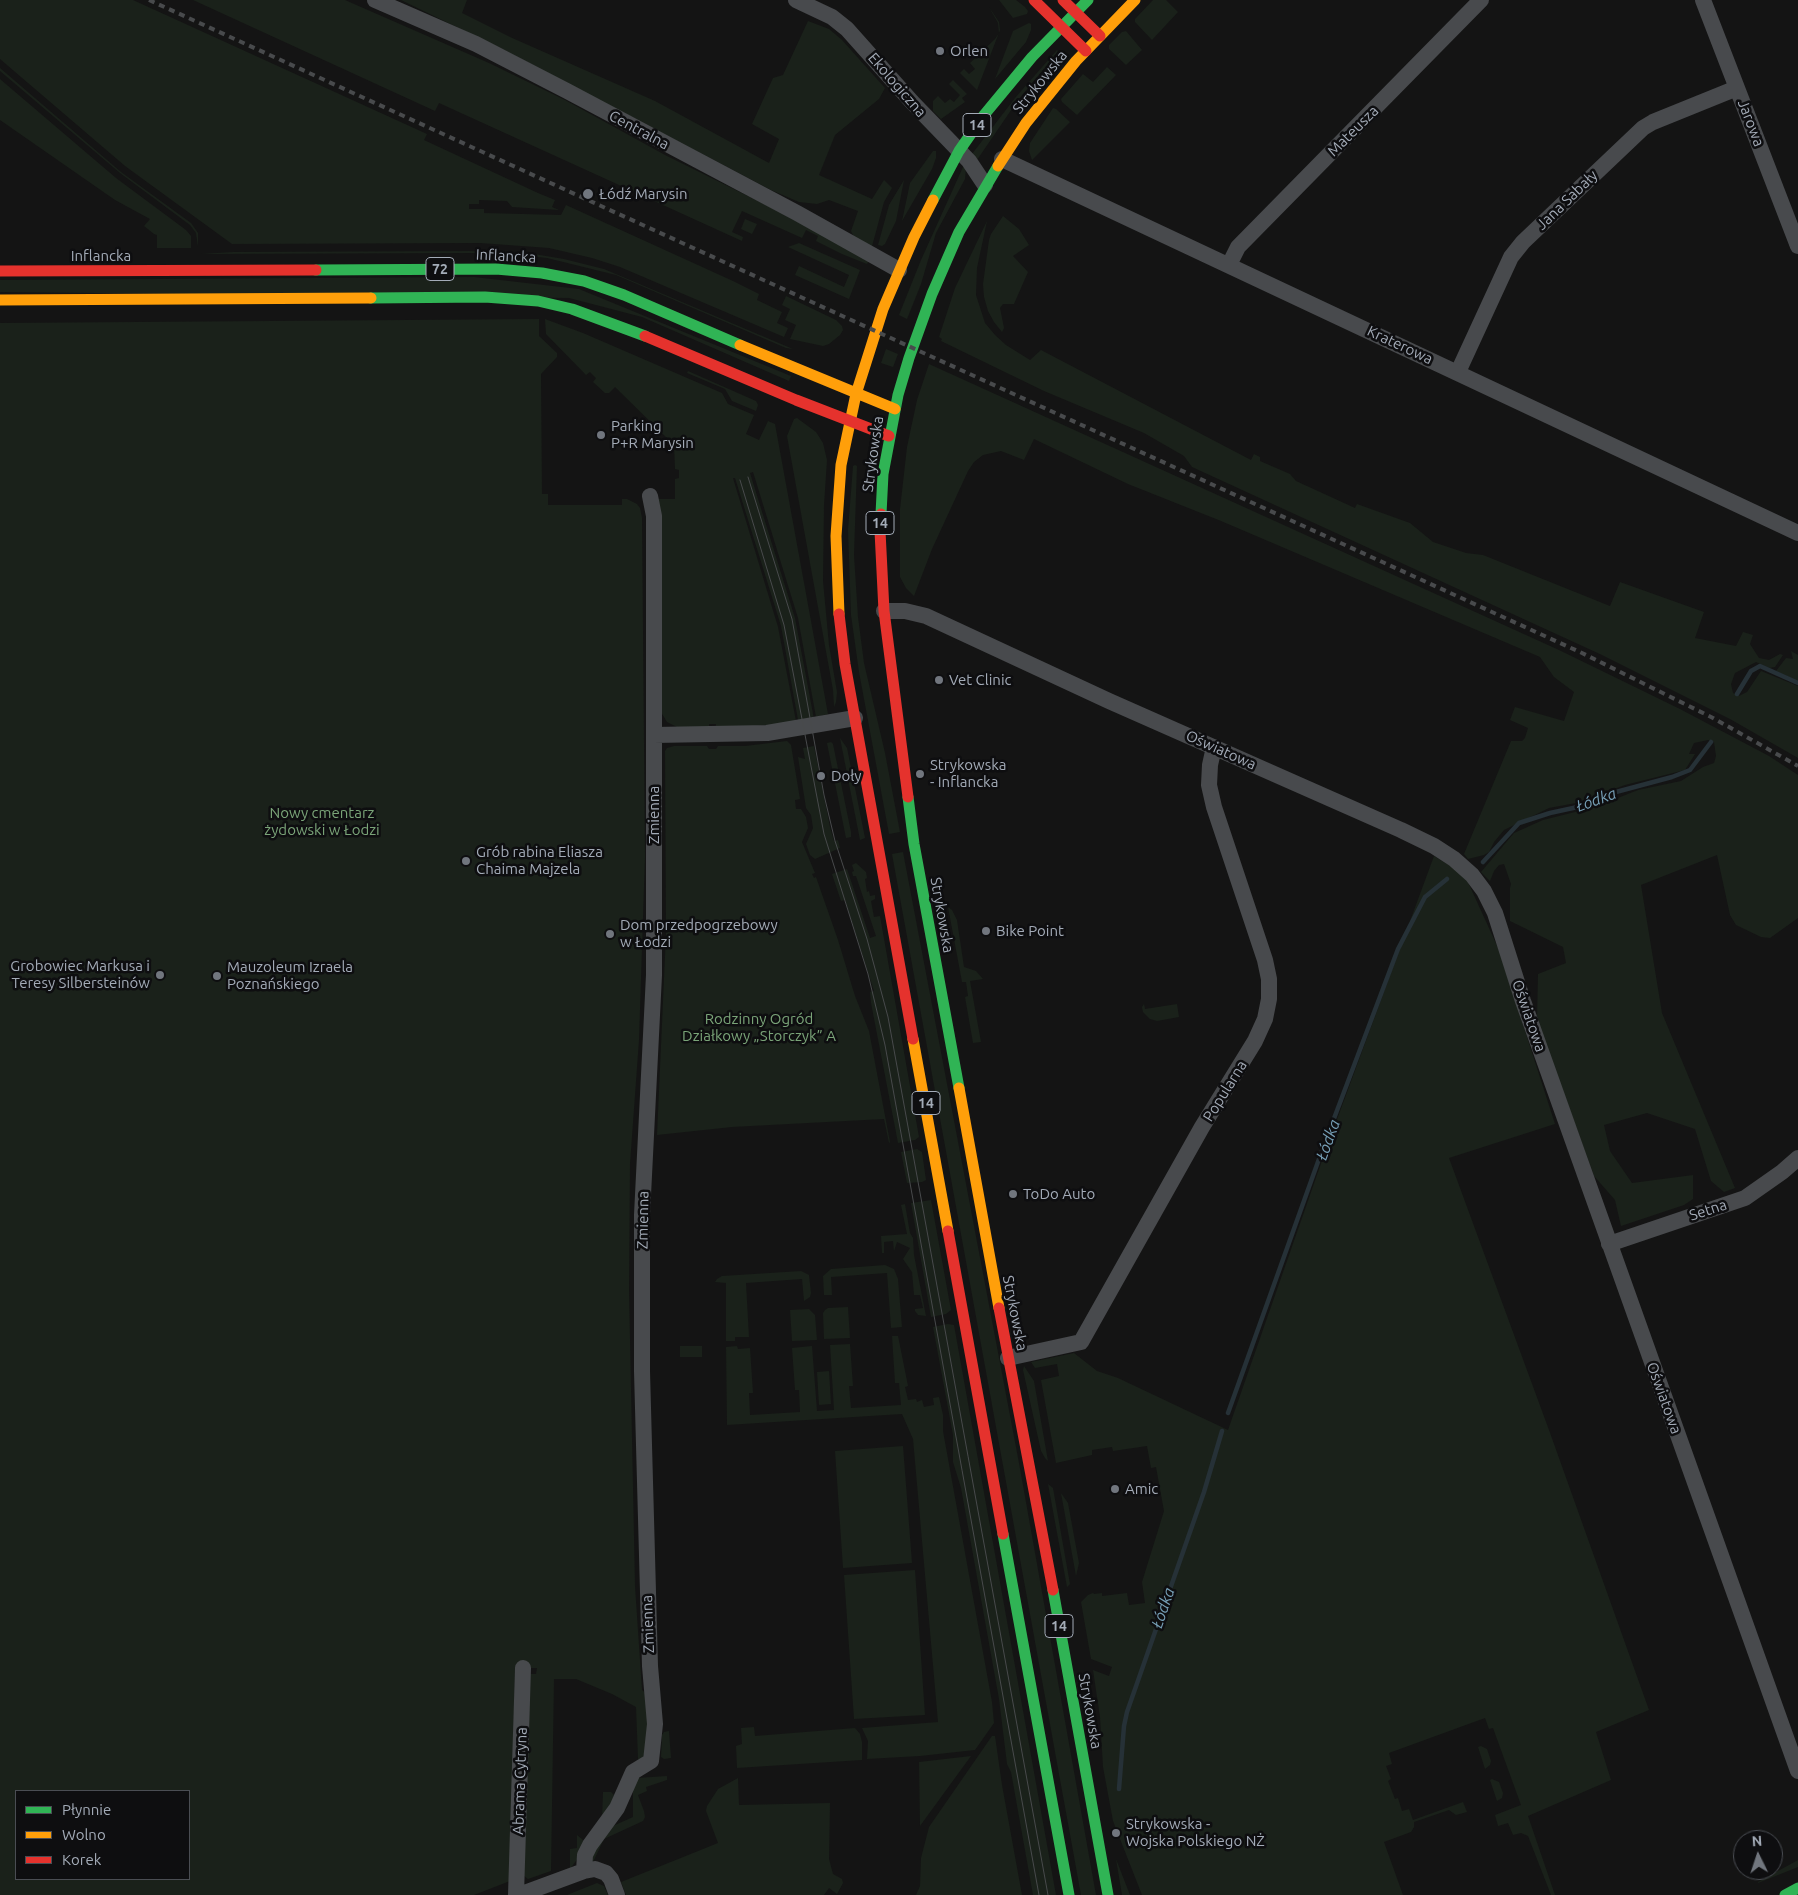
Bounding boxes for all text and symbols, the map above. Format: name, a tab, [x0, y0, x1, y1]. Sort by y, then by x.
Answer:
place label: Orlen	[950, 42, 988, 60]
marker: Orlen	[934, 45, 946, 57]
street label: Strykowska	[1009, 47, 1071, 117]
street label: Ekologiczna	[864, 49, 930, 121]
street label: Jarowa	[1734, 97, 1768, 149]
street label: Mateusza	[1324, 102, 1382, 160]
street label: Centralna	[606, 107, 672, 153]
road number: 14	[963, 114, 991, 136]
street label: Jana Sabały	[1533, 166, 1601, 234]
place label: Łódź Marysin	[599, 185, 687, 203]
marker: Łódź Marysin	[581, 187, 595, 201]
street label: Inflancka	[475, 245, 537, 267]
street label: Inflancka	[71, 247, 131, 265]
road number: 72	[426, 258, 454, 280]
street label: Kraterowa	[1364, 322, 1436, 368]
street label: Strykowska	[859, 415, 887, 493]
place label: Parking P+R Marysin	[611, 417, 694, 452]
marker: Parking P+R Marysin	[595, 429, 607, 441]
road number: 14	[866, 512, 894, 534]
place label: Vet Clinic	[949, 671, 1012, 689]
marker: Vet Clinic	[933, 674, 945, 686]
street label: Oświatowa	[1183, 727, 1259, 773]
place label: Strykowska - Inflancka	[930, 756, 1006, 791]
place label: Doły	[831, 767, 862, 785]
marker: Strykowska - Inflancka	[914, 768, 926, 780]
marker: Doły	[815, 770, 827, 782]
water label: Łódka	[1573, 784, 1619, 816]
street label: Zmienna	[645, 786, 663, 844]
park label: Nowy cmentarz żydowski w Łodzi	[264, 804, 380, 839]
place label: Grób rabina Eliasza Chaima Majzela	[476, 843, 603, 878]
marker: Grób rabina Eliasza Chaima Majzela	[460, 855, 472, 867]
street label: Strykowska	[926, 876, 958, 954]
place label: Dom przedpogrzebowy w Łodzi	[620, 916, 778, 951]
place label: Bike Point	[996, 922, 1064, 940]
marker: Bike Point	[980, 925, 992, 937]
marker: Dom przedpogrzebowy w Łodzi	[604, 928, 616, 940]
place label: Grobowiec Markusa i Teresy Silbersteinów	[10, 957, 150, 992]
place label: Mauzoleum Izraela Poznańskiego	[227, 958, 353, 993]
marker: Grobowiec Markusa i Teresy Silbersteinów	[154, 969, 166, 981]
marker: Mauzoleum Izraela Poznańskiego	[211, 970, 223, 982]
street label: Oświatowa	[1508, 978, 1550, 1054]
park label: Rodzinny Ogród Działkowy „Storczyk” A	[682, 1010, 836, 1045]
street label: Popularna	[1199, 1057, 1251, 1125]
road number: 14	[912, 1092, 940, 1114]
water label: Łódka	[1312, 1117, 1344, 1163]
place label: ToDo Auto	[1023, 1185, 1095, 1203]
marker: ToDo Auto	[1007, 1188, 1019, 1200]
street label: Zmienna	[633, 1191, 653, 1249]
street label: Setna	[1687, 1196, 1729, 1224]
street label: Strykowska	[999, 1274, 1031, 1352]
street label: Oświatowa	[1643, 1360, 1685, 1436]
place label: Amic	[1125, 1480, 1158, 1498]
marker: Amic	[1109, 1483, 1121, 1495]
water label: Łódka	[1147, 1585, 1179, 1631]
street label: Zmienna	[638, 1595, 658, 1653]
road number: 14	[1045, 1614, 1073, 1638]
street label: Strykowska	[1074, 1672, 1106, 1750]
street label: Abrama Cytryna	[509, 1727, 531, 1835]
legend	[15, 1790, 190, 1880]
text: Płynnie	[62, 1801, 111, 1818]
place label: Strykowska - Wojska Polskiego NŻ	[1126, 1815, 1265, 1850]
text: Wolno	[62, 1826, 106, 1843]
marker: Strykowska - Wojska Polskiego NŻ	[1110, 1827, 1122, 1839]
north arrow	[1733, 1830, 1783, 1880]
text: N	[1751, 1833, 1763, 1849]
text: Korek	[62, 1851, 101, 1868]

